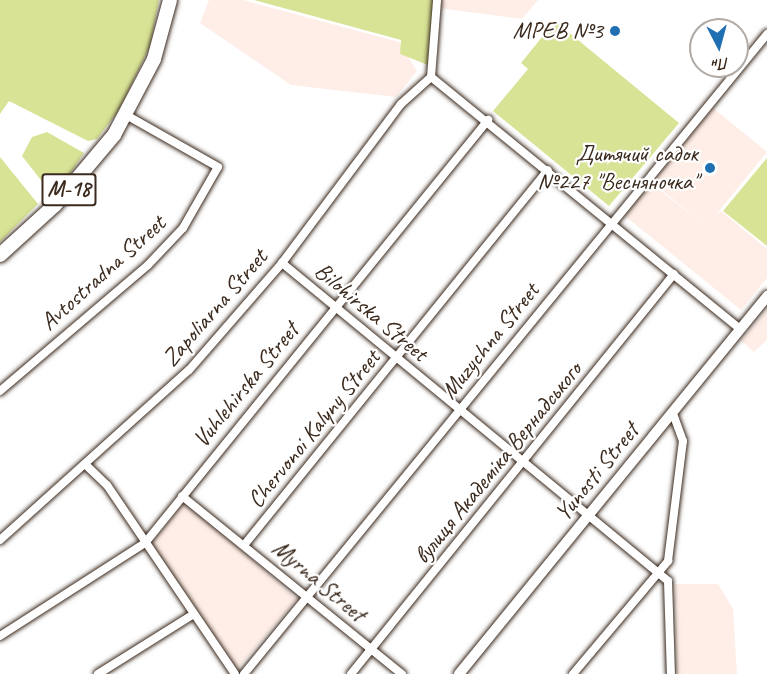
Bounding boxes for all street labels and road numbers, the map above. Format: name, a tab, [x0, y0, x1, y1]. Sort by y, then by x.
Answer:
road number: М-18	[40, 171, 98, 209]
street label: Avtostradna Street	[34, 209, 172, 337]
street label: Zapoliarna Street	[156, 243, 274, 373]
street label: Bilohirska Street	[308, 256, 434, 368]
street label: Muzychna Street	[434, 277, 546, 405]
street label: Vuhlehirska Street	[187, 317, 305, 453]
street label: Chervonoi Kalyny Street	[241, 344, 387, 514]
street label: вулиця Академіка Вернадського	[409, 357, 587, 569]
street label: Yunosti Street	[549, 417, 645, 527]
street label: Myrna Street	[266, 534, 372, 628]

